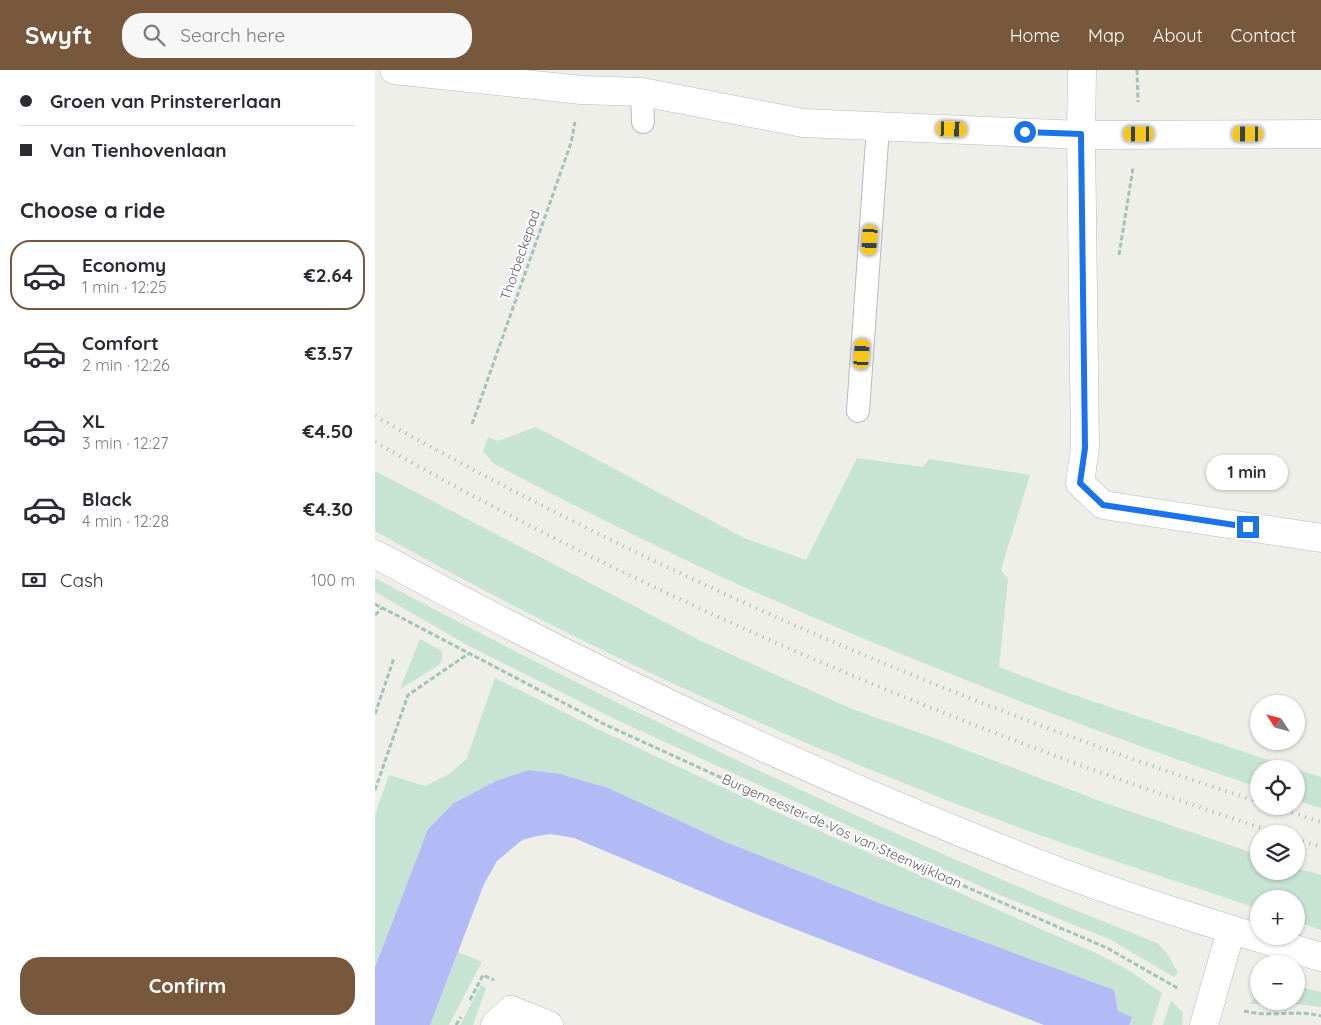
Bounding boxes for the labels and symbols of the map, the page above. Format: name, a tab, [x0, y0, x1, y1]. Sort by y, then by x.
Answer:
car	[936, 121, 967, 137]
route start	[1014, 121, 1036, 143]
car	[1124, 127, 1154, 142]
car	[1233, 127, 1263, 142]
street label: Thorbeckepad	[496, 207, 544, 303]
car	[861, 225, 878, 255]
car	[853, 339, 870, 369]
callout: 1 min	[1207, 454, 1289, 490]
route end	[1237, 516, 1259, 538]
north arrow	[1250, 695, 1305, 750]
street label: Burgemeester de Vos van Steenwijklaan	[719, 770, 965, 892]

